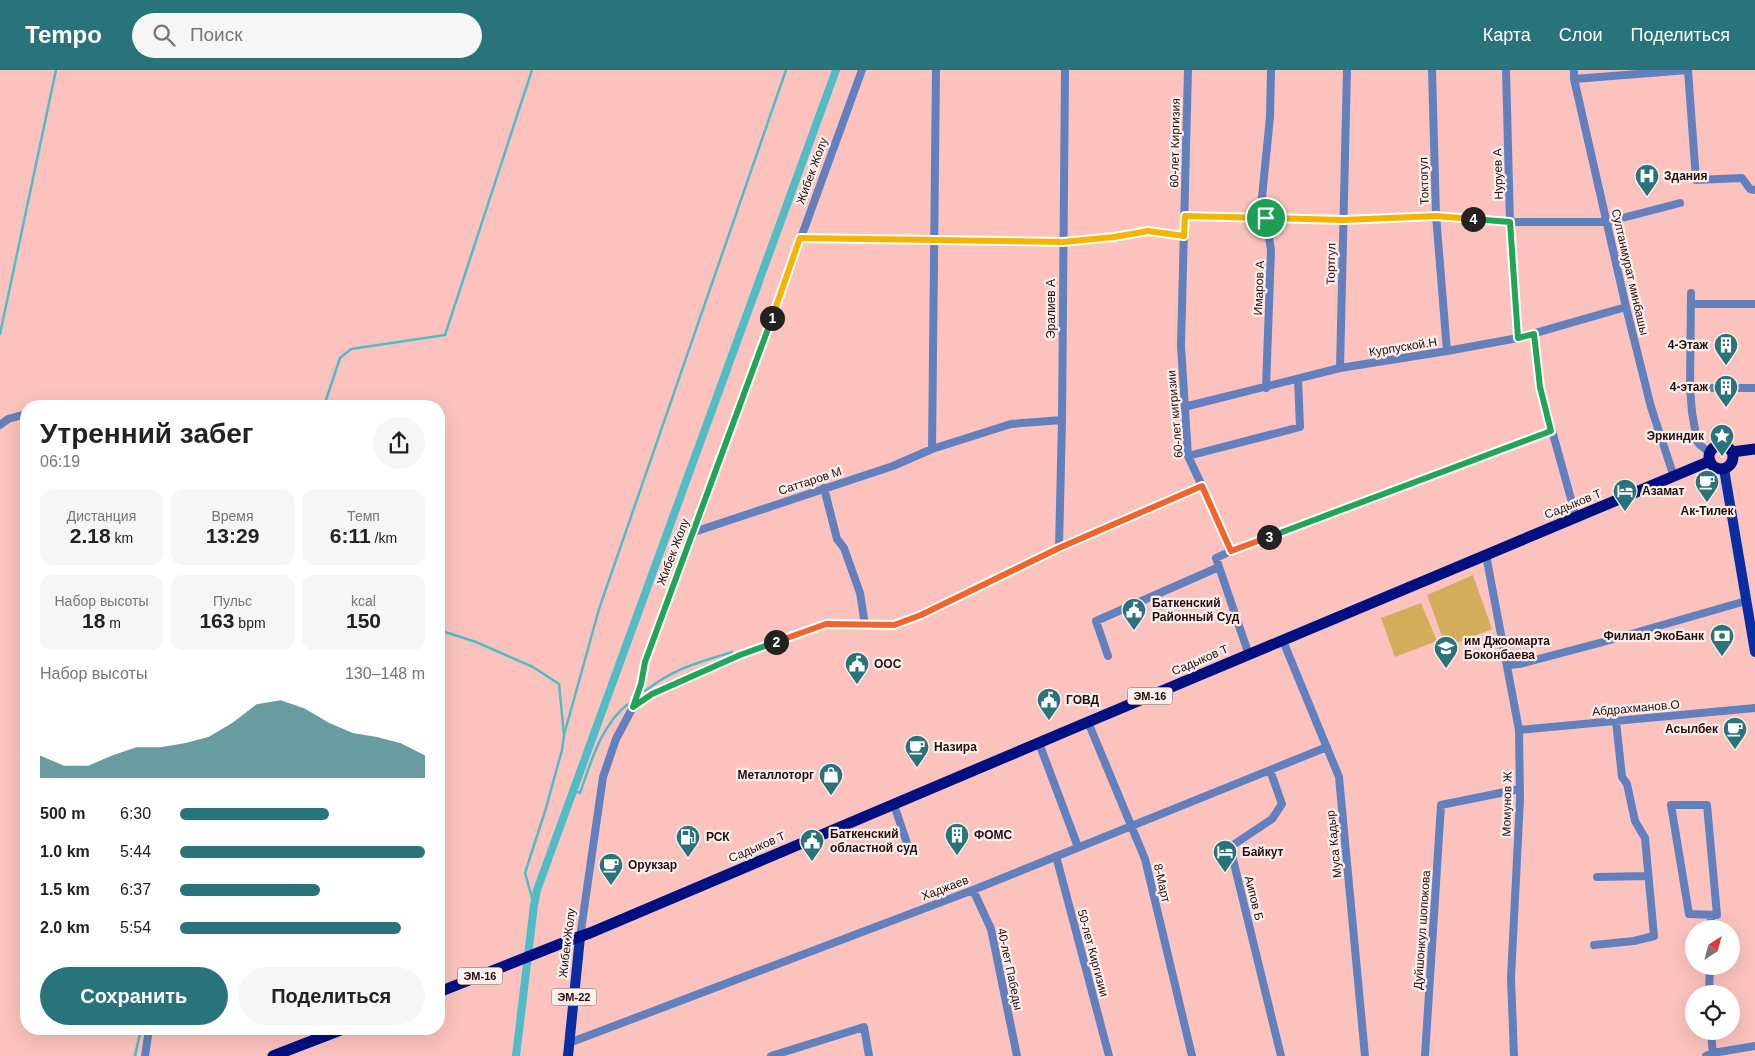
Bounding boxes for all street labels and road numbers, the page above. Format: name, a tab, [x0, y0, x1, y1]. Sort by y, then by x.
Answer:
street label: 60-лет Киргизия	[1167, 98, 1183, 188]
street label: Жибек Жолу	[793, 136, 831, 206]
street label: Нуруев А	[1490, 148, 1506, 200]
street label: Токтогул	[1416, 157, 1432, 205]
street label: Султанмурат минбашы	[1609, 207, 1651, 337]
street label: Тортгул	[1324, 243, 1338, 285]
street label: Имаров А	[1251, 260, 1267, 316]
street label: Эралиев А	[1044, 279, 1058, 339]
street label: Курпуской.Н	[1368, 335, 1438, 359]
street label: 60-лет кигризии	[1164, 370, 1186, 458]
street label: Саттаров М	[777, 464, 843, 498]
street label: Садыков Т	[1542, 486, 1604, 522]
street label: Жибек Жолу	[654, 517, 692, 587]
street label: Садыков Т	[1170, 642, 1231, 678]
road number: ЭМ-16	[1128, 688, 1172, 704]
street label: Абдрахманов.О	[1592, 697, 1680, 719]
street label: Момунов Ж	[1499, 771, 1515, 837]
street label: Муса Кадыр	[1323, 809, 1345, 879]
street label: Садыков Т	[727, 829, 788, 865]
street label: 8-Март	[1151, 862, 1173, 904]
street label: Дуйшонкул шопокова	[1411, 869, 1433, 990]
street label: Хаджаев	[919, 873, 971, 903]
street label: Аипов Б	[1242, 874, 1266, 922]
street label: Жибек Жолу	[556, 907, 578, 979]
street label: 50-лет Киргизии	[1075, 908, 1111, 998]
street label: 40-лет Пабеды	[994, 927, 1026, 1011]
road number: ЭМ-16	[458, 968, 502, 984]
road number: ЭМ-22	[552, 989, 596, 1006]

